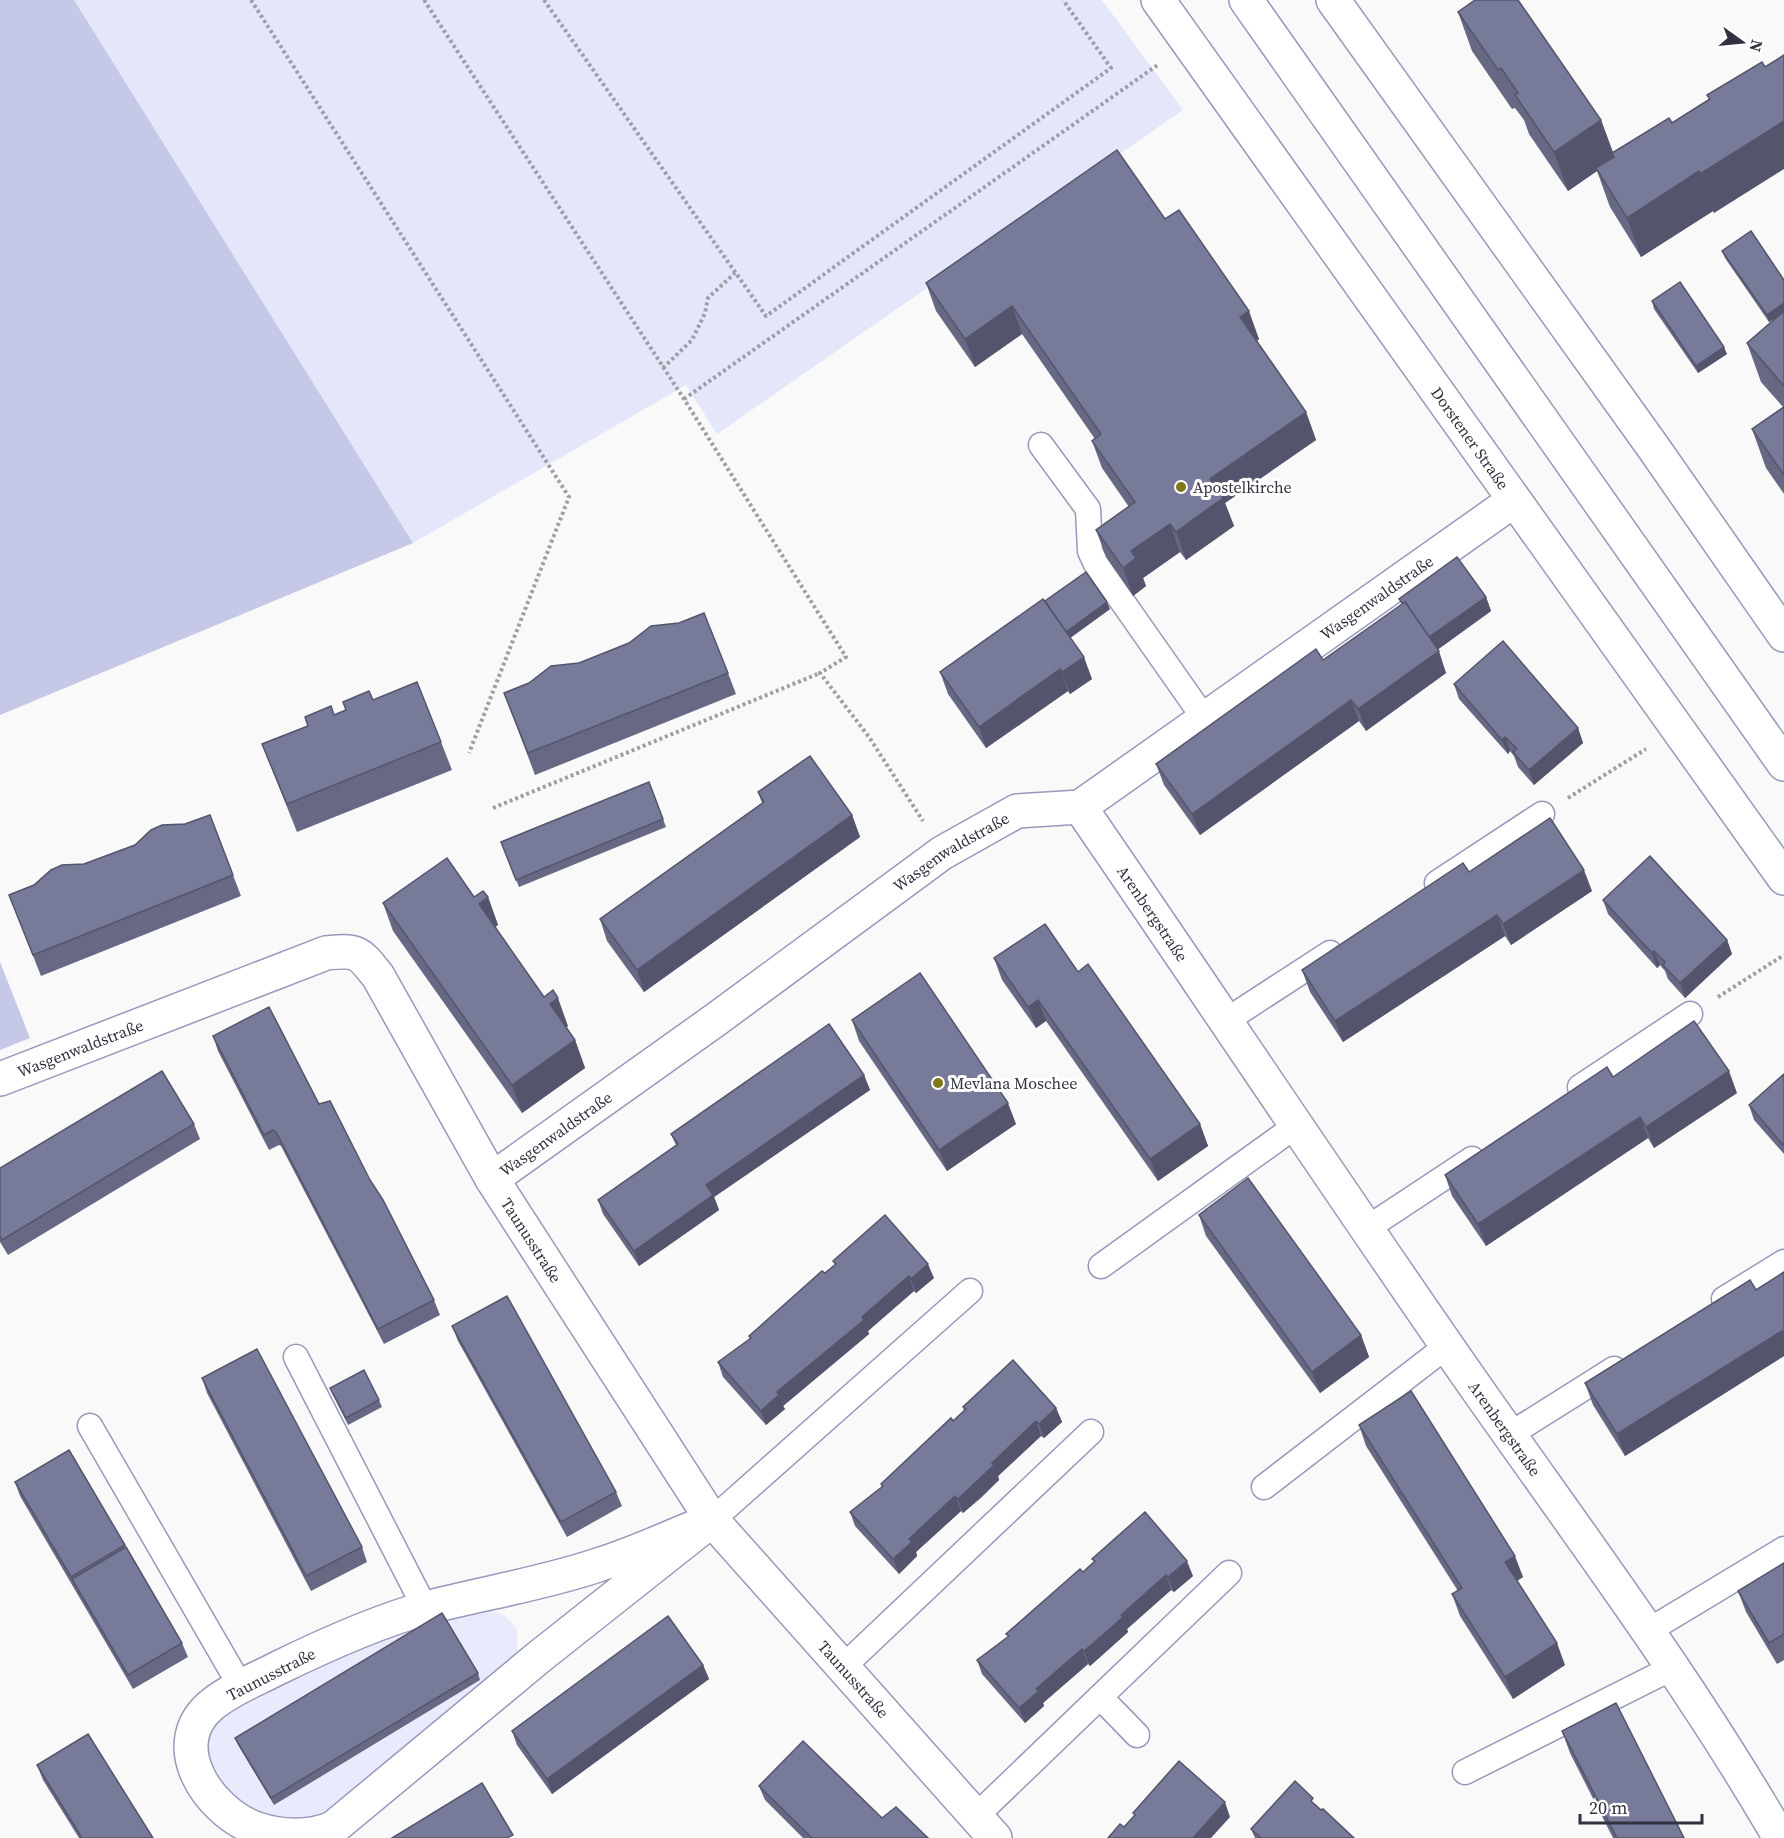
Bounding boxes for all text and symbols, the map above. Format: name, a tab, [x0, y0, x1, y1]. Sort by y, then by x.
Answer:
north arrow	[1712, 12, 1772, 72]
text: N	[1744, 37, 1769, 55]
street label: Dorstener Straße	[1426, 382, 1514, 494]
place label: Apostelkirche	[1193, 476, 1292, 498]
marker: Apostelkirche	[1174, 480, 1188, 494]
street label: Wasgenwaldstraße	[1316, 550, 1437, 645]
street label: Wasgenwaldstraße	[888, 807, 1013, 897]
street label: Arenbergstraße	[1112, 861, 1193, 966]
street label: Wasgenwaldstraße	[14, 1014, 146, 1082]
place label: Mevlana Moschee	[950, 1072, 1078, 1094]
marker: Mevlana Moschee	[931, 1076, 945, 1090]
street label: Wasgenwaldstraße	[495, 1086, 616, 1181]
street label: Taunusstraße	[496, 1194, 567, 1287]
street label: Arenbergstraße	[1464, 1376, 1546, 1481]
street label: Taunusstraße	[813, 1636, 894, 1723]
street label: Taunusstraße	[223, 1642, 319, 1706]
scale bar	[1580, 1787, 1702, 1825]
text: 20 m	[1589, 1795, 1627, 1820]

